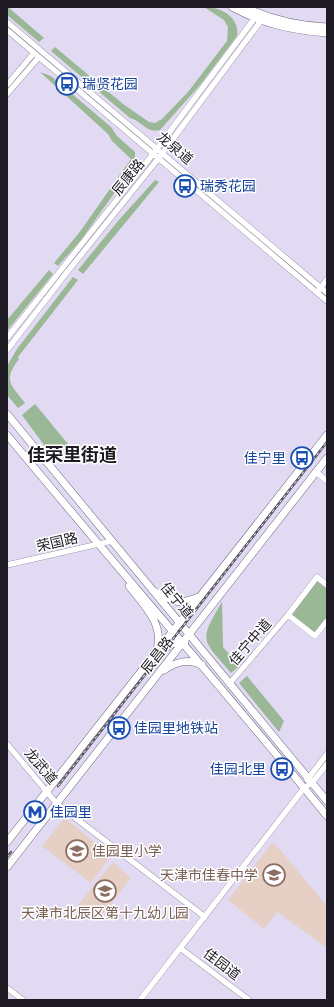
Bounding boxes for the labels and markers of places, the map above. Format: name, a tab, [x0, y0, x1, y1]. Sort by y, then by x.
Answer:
bus stop icon: 瑞贤花园	[54, 71, 80, 97]
place label: 瑞贤花园	[82, 76, 138, 92]
bus stop icon: 瑞秀花园	[172, 173, 198, 199]
place label: 瑞秀花园	[200, 178, 256, 194]
bus stop icon: 佳宁里	[289, 445, 315, 471]
place label: 佳宁里	[244, 450, 286, 466]
bus stop icon: 佳园里地铁站	[106, 715, 132, 741]
place label: 佳园里地铁站	[134, 720, 218, 736]
bus stop icon: 佳园北里	[269, 756, 295, 782]
place label: 佳园北里	[210, 761, 266, 777]
metro station icon: 佳园里	[22, 799, 48, 825]
place label: 佳园里	[50, 804, 92, 820]
school or university icon: 佳园里小学	[64, 838, 90, 864]
place label: 佳园里小学	[92, 843, 162, 859]
school or university icon: 天津市佳春中学	[261, 862, 287, 888]
place label: 天津市佳春中学	[160, 867, 258, 883]
school or university icon: 天津市北辰区第十九幼儿园	[92, 878, 118, 904]
place label: 天津市北辰区第十九幼儿园	[21, 905, 189, 921]

